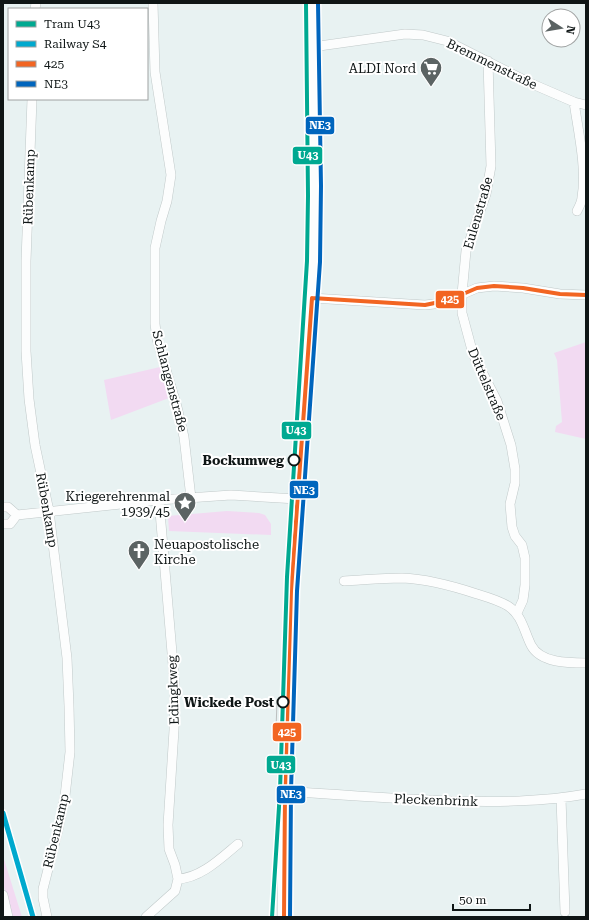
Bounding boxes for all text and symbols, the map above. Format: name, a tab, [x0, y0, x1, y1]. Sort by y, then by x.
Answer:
legend	[8, 8, 148, 100]
north arrow	[541, 8, 581, 48]
text: Tram U43	[44, 17, 101, 31]
text: N	[563, 24, 578, 36]
street label: Bremmenstraße	[444, 36, 540, 92]
text: Railway S4	[44, 37, 107, 51]
supermarket icon: ALDI Nord	[418, 55, 444, 88]
text: 425	[44, 57, 64, 71]
place label: ALDI Nord	[349, 61, 417, 76]
text: NE3	[44, 77, 68, 91]
line badge: NE3	[305, 116, 335, 135]
text: NE3	[309, 119, 331, 132]
line badge: U43	[292, 146, 323, 165]
street label: Rübenkamp	[20, 149, 38, 225]
text: U43	[298, 149, 318, 162]
street label: Eulenstraße	[461, 175, 495, 251]
line badge: 425	[435, 290, 465, 309]
text: 425	[441, 293, 459, 306]
street label: Schlangenstraße	[149, 329, 191, 433]
street label: Düttelstraße	[465, 345, 509, 423]
line badge: U43	[281, 421, 312, 440]
text: U43	[286, 424, 306, 437]
place label: Bockumweg	[202, 453, 284, 468]
marker: Bockumweg	[287, 453, 301, 467]
street label: Rübenkamp	[33, 471, 61, 549]
line badge: NE3	[289, 480, 319, 499]
text: NE3	[293, 484, 315, 497]
place label: Kriegerehrenmal 1939/45	[66, 489, 170, 519]
place icon: Kriegerehrenmal 1939/45	[172, 490, 198, 523]
place label: Neuapostolische Kirche	[154, 537, 259, 567]
church icon: Neuapostolische Kirche	[126, 538, 152, 571]
street label: Edingkweg	[164, 654, 182, 725]
place label: Wickede Post	[184, 695, 275, 710]
marker: Wickede Post	[276, 695, 290, 709]
line badge: 425	[272, 722, 302, 742]
text: 425	[278, 726, 296, 739]
line badge: U43	[266, 755, 296, 774]
text: U43	[271, 759, 291, 772]
line badge: NE3	[276, 785, 306, 804]
text: NE3	[280, 788, 302, 801]
street label: Pleckenbrink	[394, 791, 478, 809]
street label: Rübenkamp	[40, 792, 72, 870]
scale bar	[453, 886, 530, 912]
text: 50 m	[459, 893, 486, 907]

